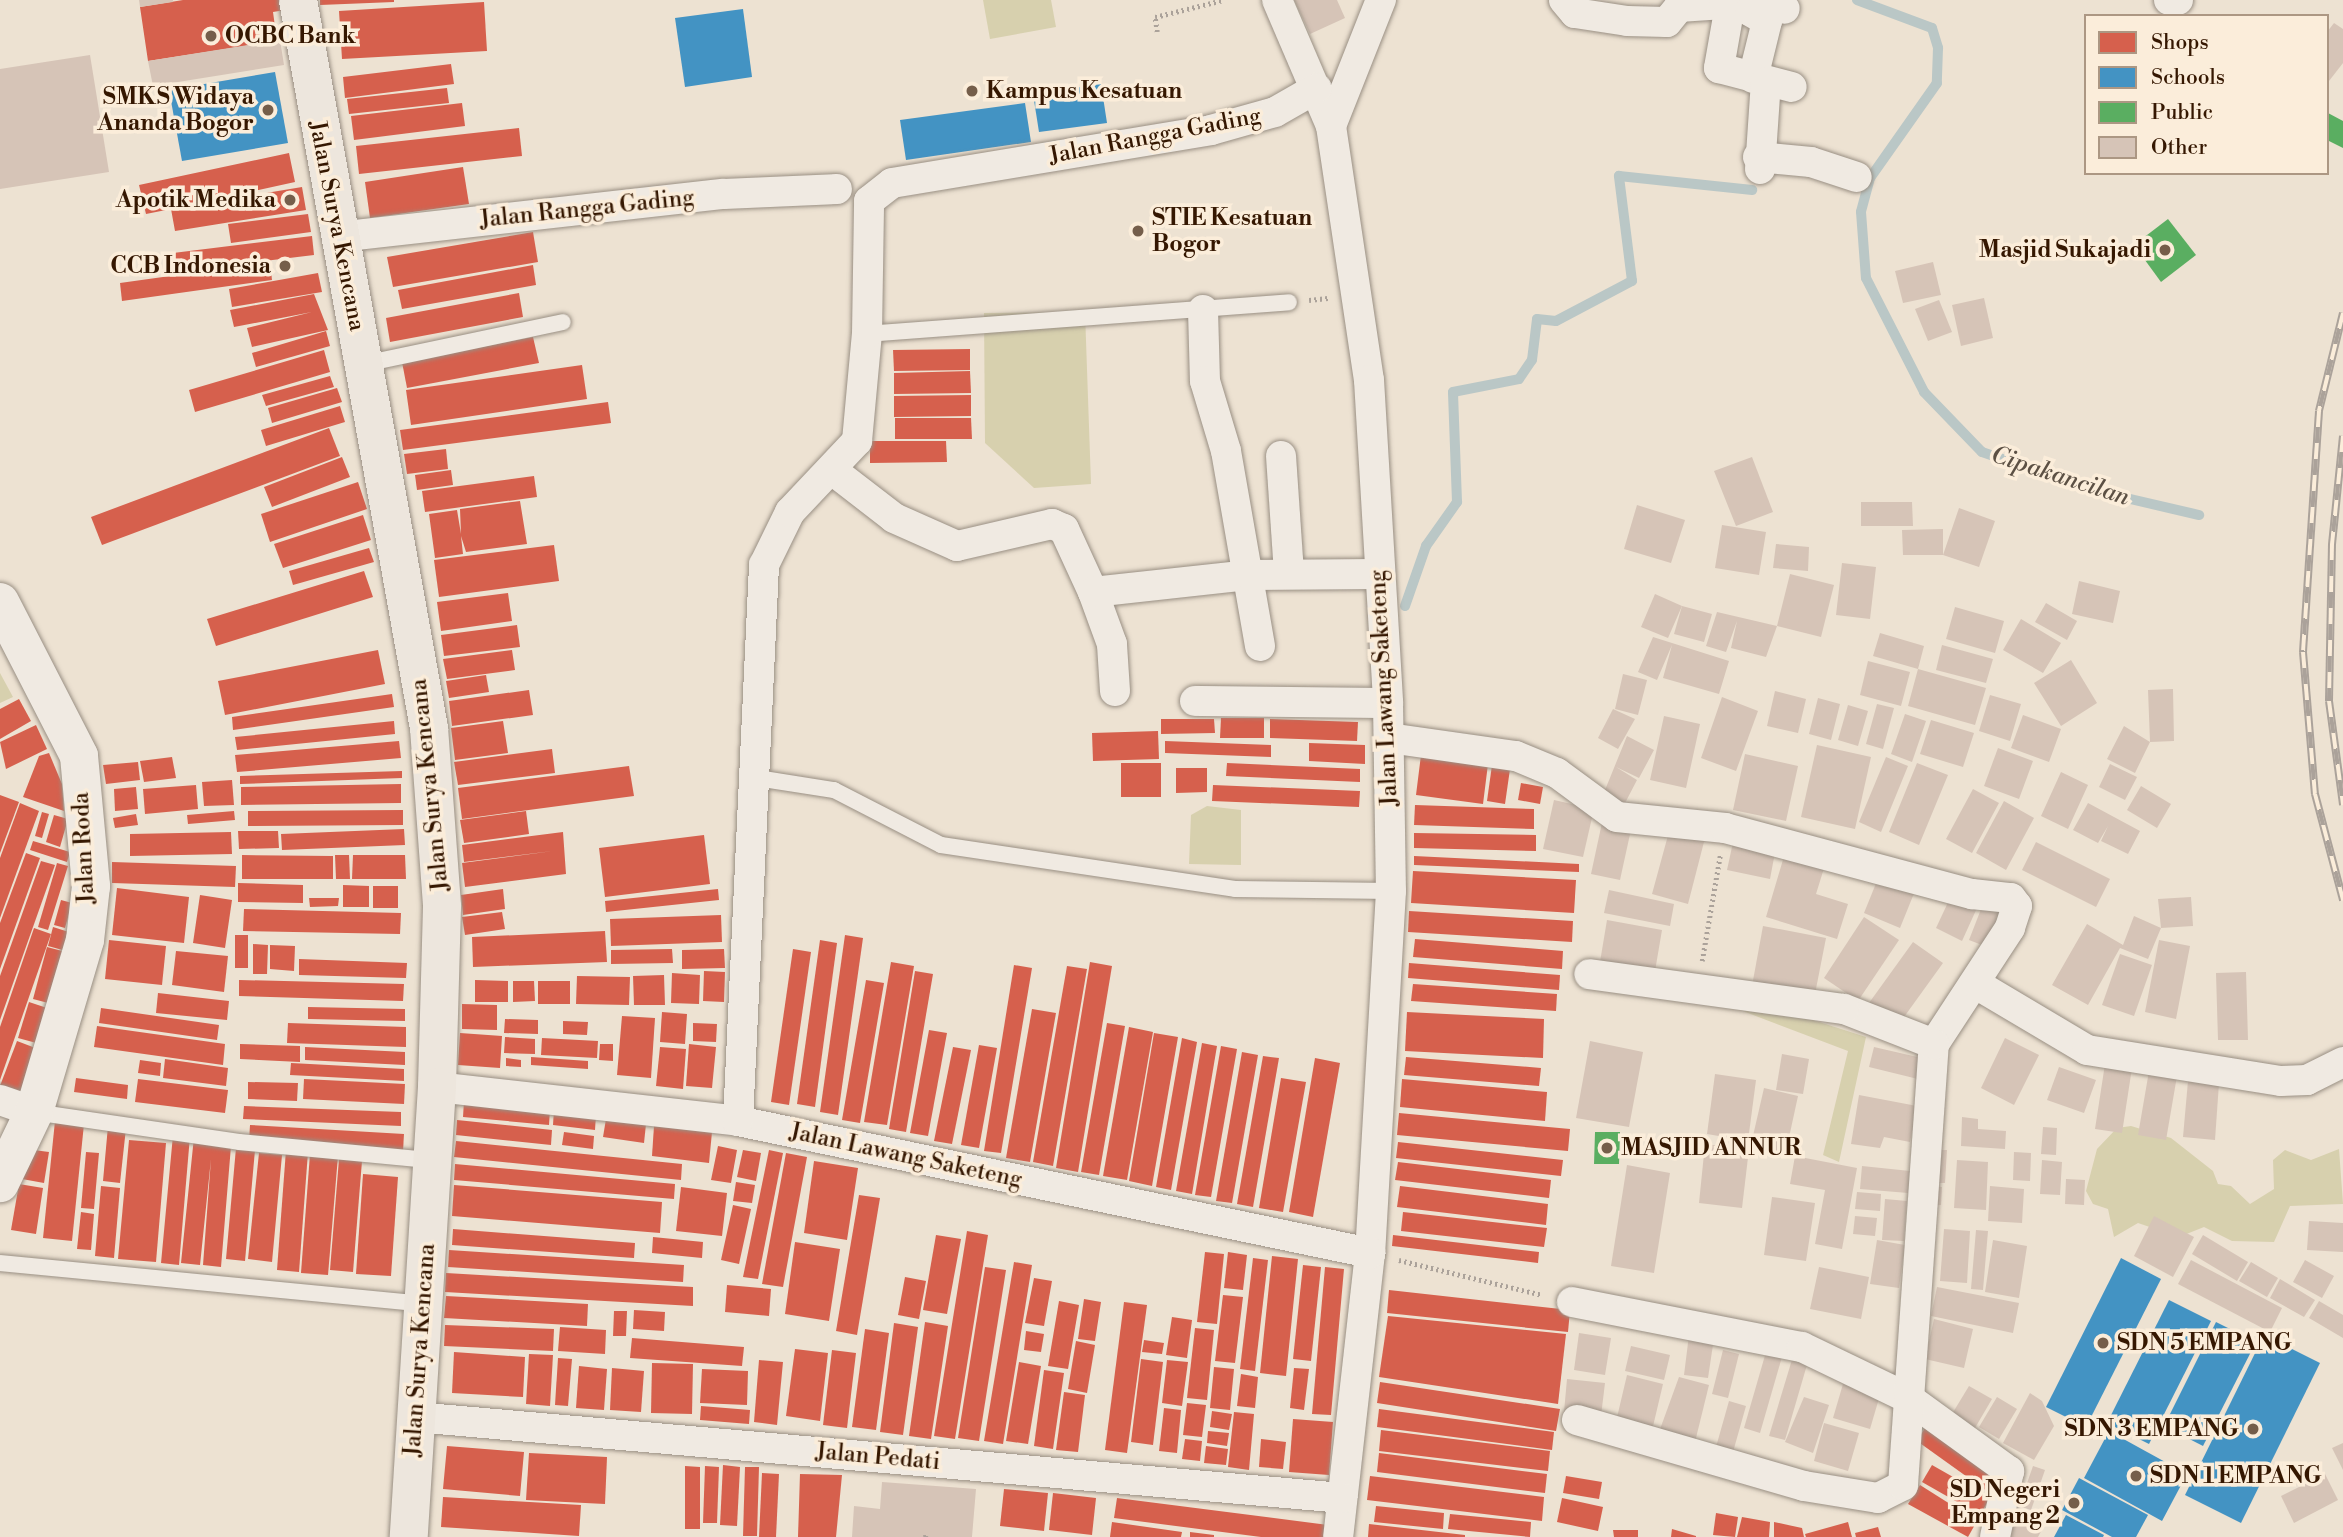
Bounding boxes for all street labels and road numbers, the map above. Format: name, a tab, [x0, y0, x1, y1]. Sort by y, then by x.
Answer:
street label: Jalan Rangga Gading	[1047, 102, 1263, 170]
street label: Jalan Surya Kencana	[303, 119, 371, 333]
street label: Jalan Rangga Gading	[479, 184, 695, 234]
street label: Jalan Lawang Saketeng	[1364, 569, 1404, 807]
street label: Jalan Surya Kencana	[405, 677, 455, 893]
street label: Jalan Roda	[67, 792, 101, 904]
street label: Jalan Lawang Saketeng	[787, 1118, 1025, 1194]
street label: Jalan Surya Kencana	[399, 1243, 441, 1457]
street label: Jalan Pedati	[815, 1438, 941, 1476]

